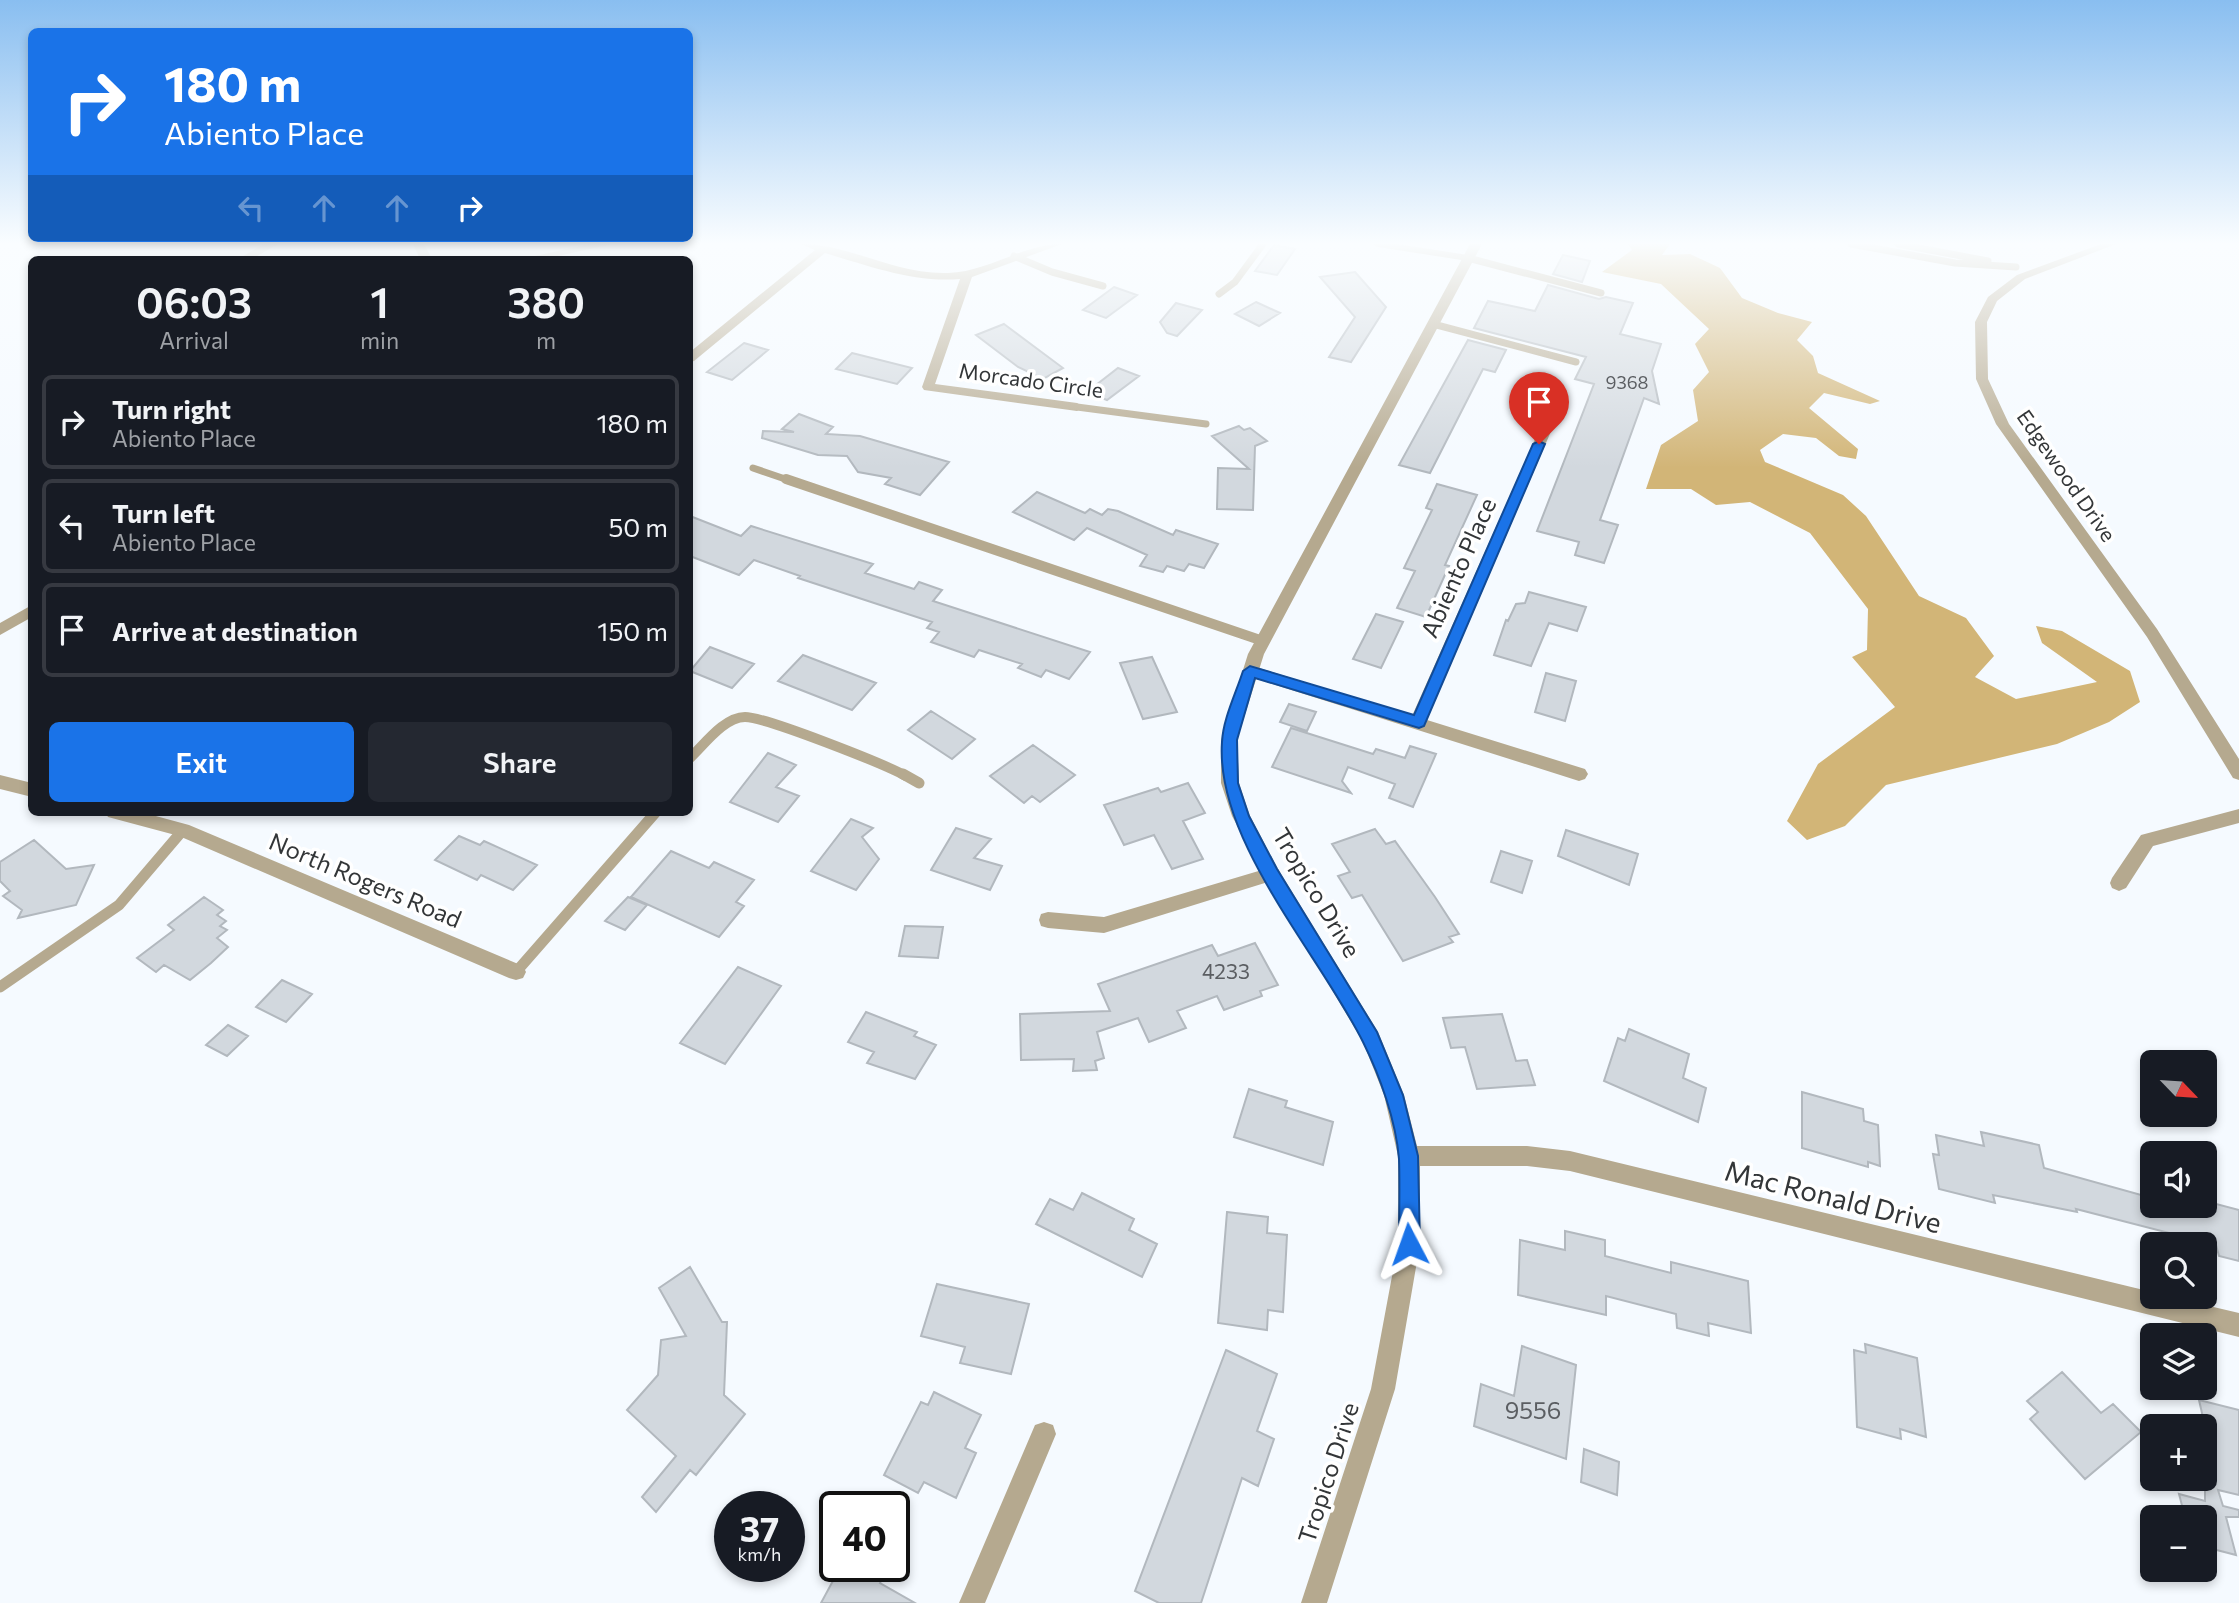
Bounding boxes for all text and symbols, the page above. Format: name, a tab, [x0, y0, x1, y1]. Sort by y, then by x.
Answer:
text: 180 m	[164, 52, 301, 112]
icon: right	[49, 56, 140, 147]
text: Abiento Place	[164, 112, 364, 152]
icon: left	[232, 189, 270, 227]
icon: ahead	[305, 189, 343, 227]
icon: ahead	[378, 189, 416, 227]
icon: right	[451, 189, 489, 227]
text: 06:03	[136, 275, 252, 327]
text: 1	[370, 275, 389, 327]
text: 380	[507, 275, 585, 327]
text: Arrival	[159, 326, 229, 354]
text: min	[360, 326, 399, 354]
text: m	[536, 326, 556, 354]
street label: Morcado Circle	[958, 357, 1105, 402]
house number: 9368	[1606, 371, 1649, 393]
pin	[1509, 372, 1569, 444]
icon: arrive	[1520, 383, 1558, 421]
text: Turn right	[112, 393, 231, 424]
icon: right	[53, 403, 91, 441]
street label: Edgewood Drive	[2013, 404, 2122, 546]
text: 180 m	[596, 407, 668, 438]
text: Abiento Place	[112, 424, 256, 452]
street label: Abiento Place	[1414, 493, 1501, 642]
text: Turn left	[112, 497, 215, 528]
icon: left	[53, 507, 91, 545]
text: 50 m	[608, 511, 668, 542]
text: Abiento Place	[112, 528, 256, 556]
icon: arrive	[53, 611, 91, 649]
text: Arrive at destination	[112, 615, 358, 646]
text: 150 m	[597, 615, 668, 646]
button: Exit	[49, 722, 354, 802]
button: Share	[368, 722, 672, 802]
street label: Tropico Drive	[1267, 822, 1367, 962]
street label: North Rogers Road	[265, 826, 466, 933]
house number: 4233	[1202, 958, 1250, 983]
north arrow	[2140, 1050, 2217, 1127]
map controls	[2140, 1050, 2217, 1582]
button: sound	[2140, 1141, 2217, 1218]
street label: Mac Ronald Drive	[1721, 1153, 1945, 1239]
position arrow	[1372, 1207, 1446, 1281]
button: search	[2140, 1232, 2217, 1309]
button: layers	[2140, 1323, 2217, 1400]
house number: 9556	[1505, 1395, 1561, 1424]
street label: Tropico Drive	[1291, 1399, 1364, 1546]
button: +	[2140, 1414, 2217, 1491]
speed limit sign: 40	[819, 1491, 910, 1582]
button: −	[2140, 1505, 2217, 1582]
text: 37	[740, 1506, 779, 1549]
text: km/h	[738, 1543, 781, 1565]

